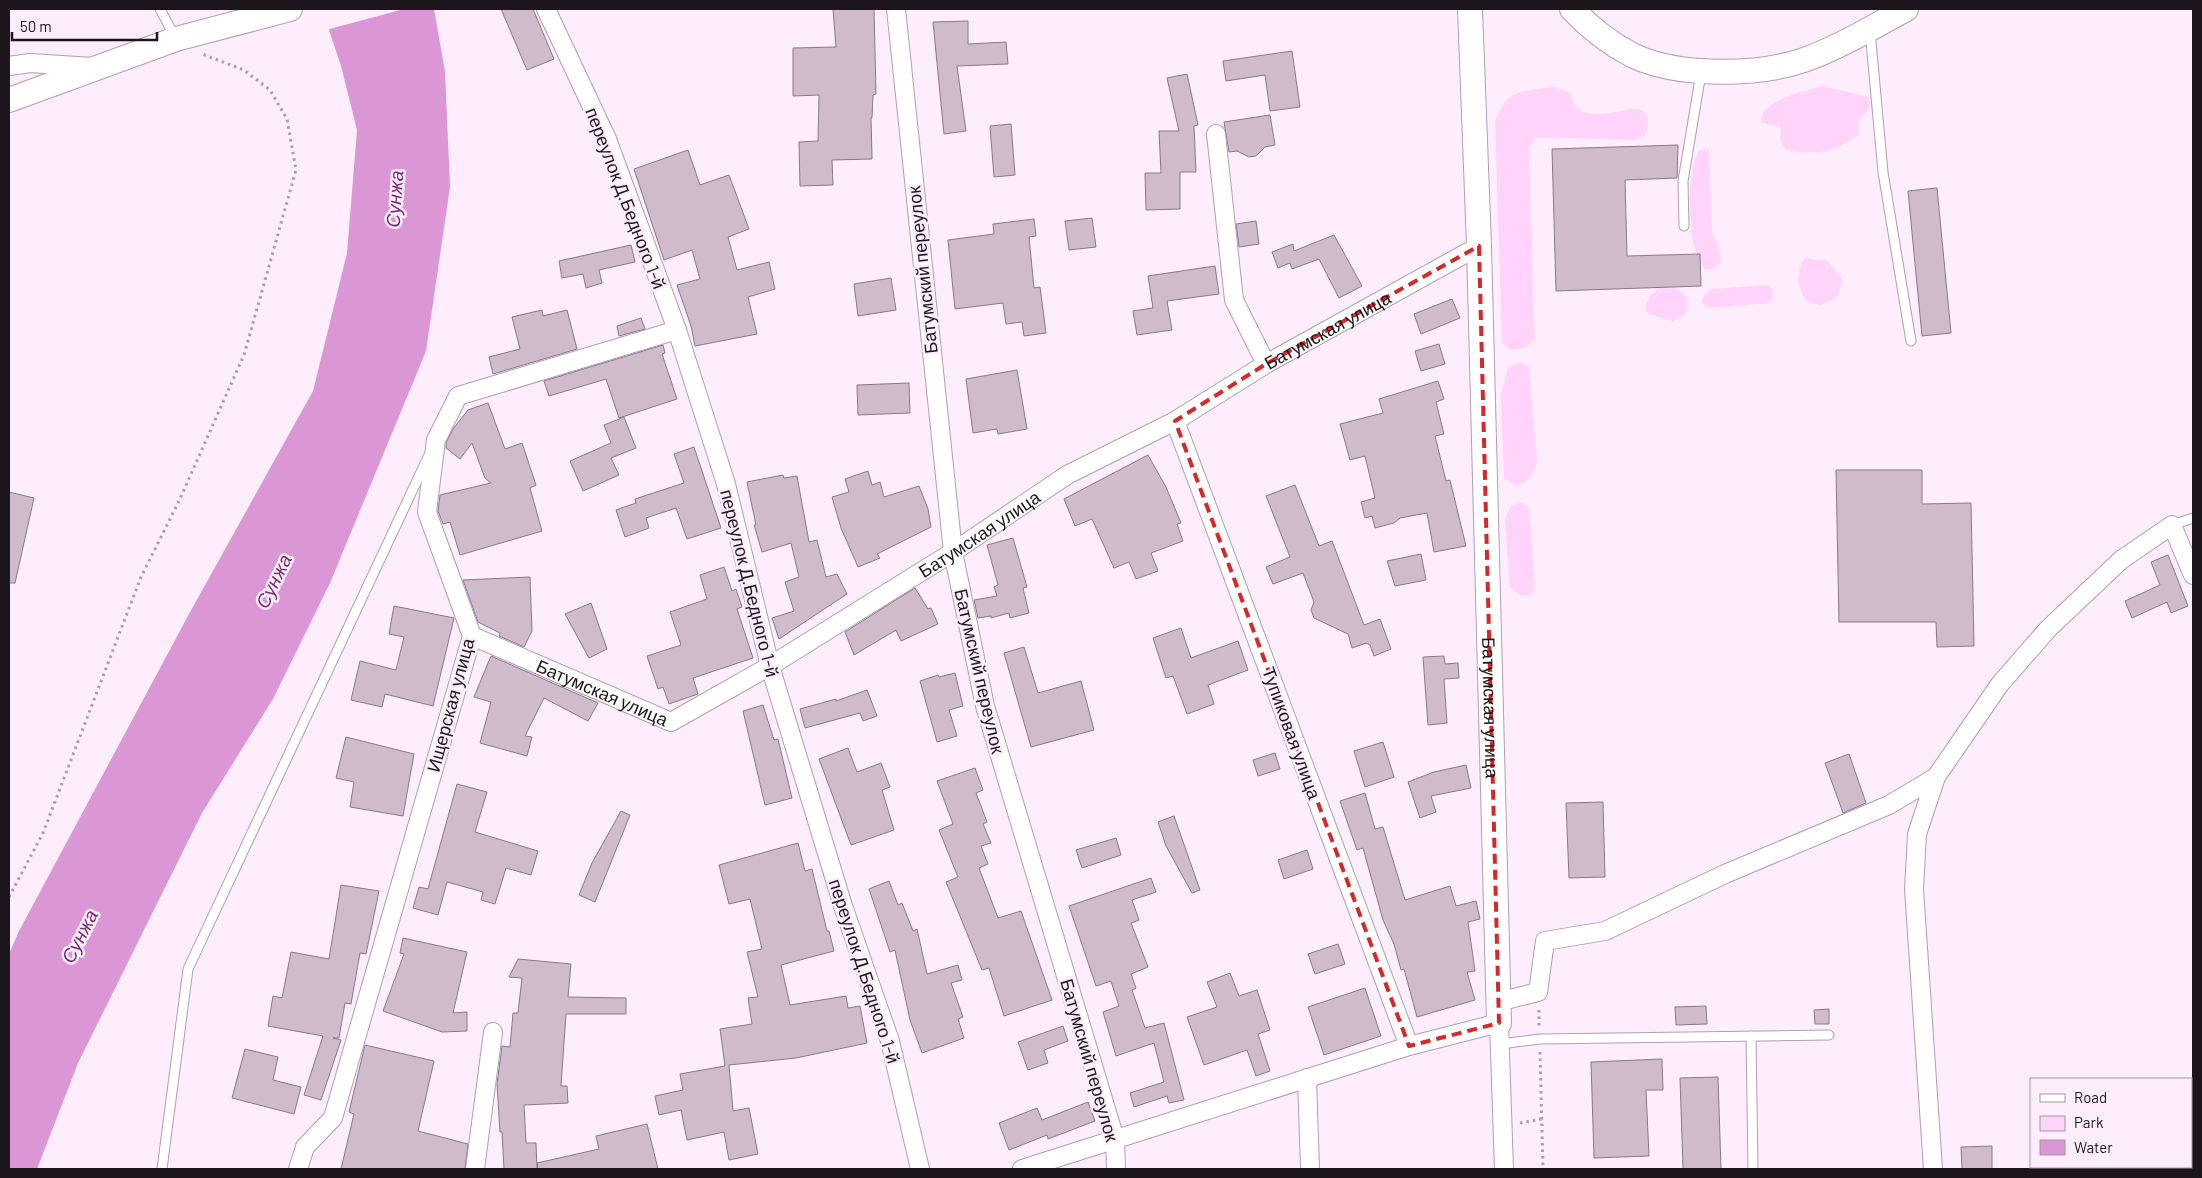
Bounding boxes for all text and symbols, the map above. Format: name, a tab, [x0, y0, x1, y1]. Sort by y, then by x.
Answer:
scale bar	[12, 10, 158, 42]
text: 50 m	[20, 17, 52, 35]
street label: переулок Д.Бедного 1-й	[581, 104, 671, 292]
water label: Сунжа	[381, 170, 407, 228]
street label: Батумский переулок	[902, 185, 942, 355]
street label: Батумская улица	[1260, 286, 1395, 374]
street label: Батумская улица	[914, 485, 1045, 582]
street label: переулок Д.Бедного 1-й	[716, 487, 784, 679]
water label: Сунжа	[250, 550, 296, 612]
street label: Батумский переулок	[950, 586, 1010, 756]
street label: Ищерская улица	[422, 635, 479, 774]
street label: Батумская улица	[1478, 637, 1504, 780]
street label: Батумская улица	[533, 654, 672, 731]
street label: Тупиковая улица	[1258, 664, 1326, 803]
street label: переулок Д.Бедного 1-й	[825, 876, 905, 1066]
water label: Сунжа	[56, 905, 102, 967]
street label: Батумский переулок	[1056, 976, 1124, 1144]
legend	[2030, 1078, 2192, 1168]
text: Road	[2074, 1088, 2107, 1106]
text: Park	[2074, 1113, 2104, 1131]
text: Water	[2074, 1138, 2113, 1156]

